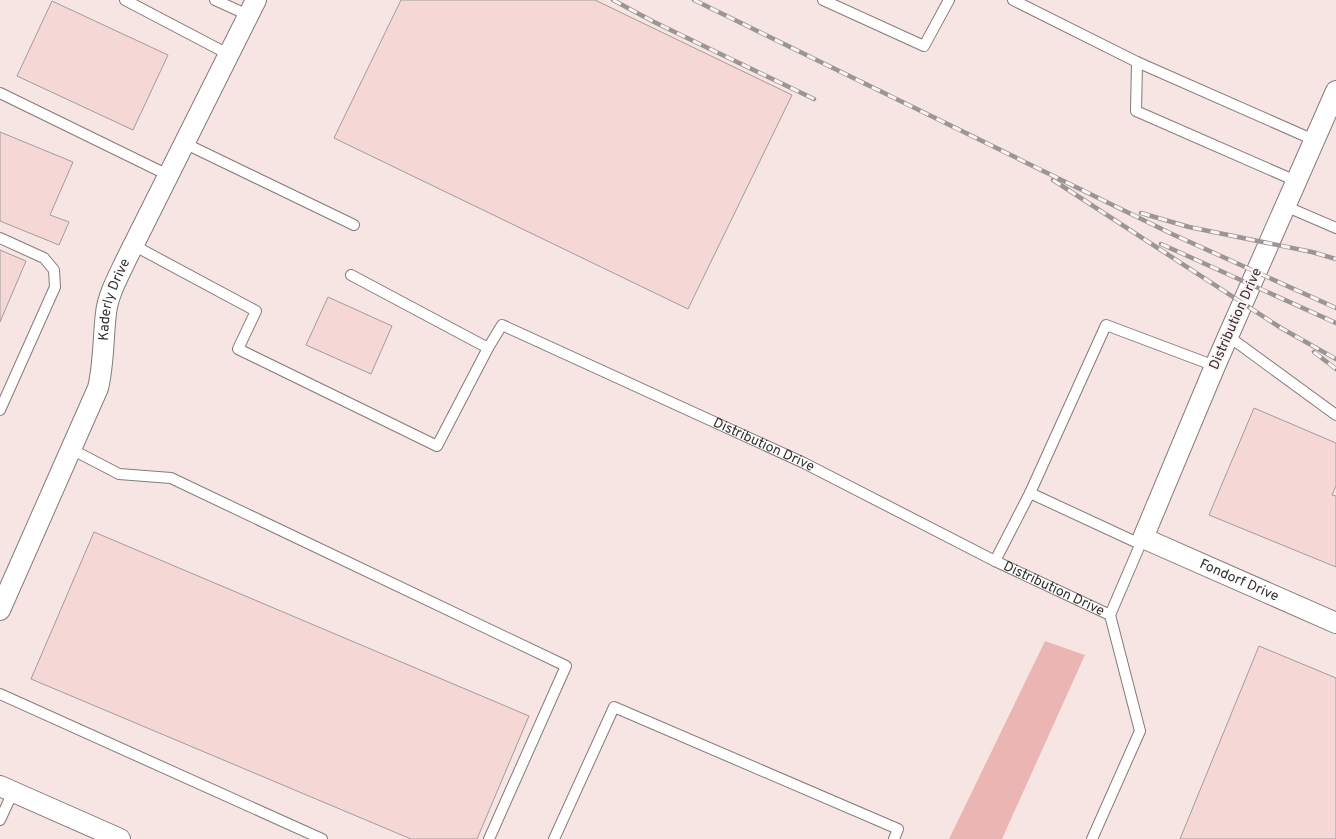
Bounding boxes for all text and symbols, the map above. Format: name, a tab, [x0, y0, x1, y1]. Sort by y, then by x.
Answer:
street label: Kaderly Drive	[95, 256, 134, 341]
street label: Distribution Drive	[1206, 265, 1266, 373]
street label: Distribution Drive	[710, 414, 817, 475]
street label: Fondorf Drive	[1197, 555, 1281, 605]
street label: Distribution Drive	[1001, 558, 1107, 620]

